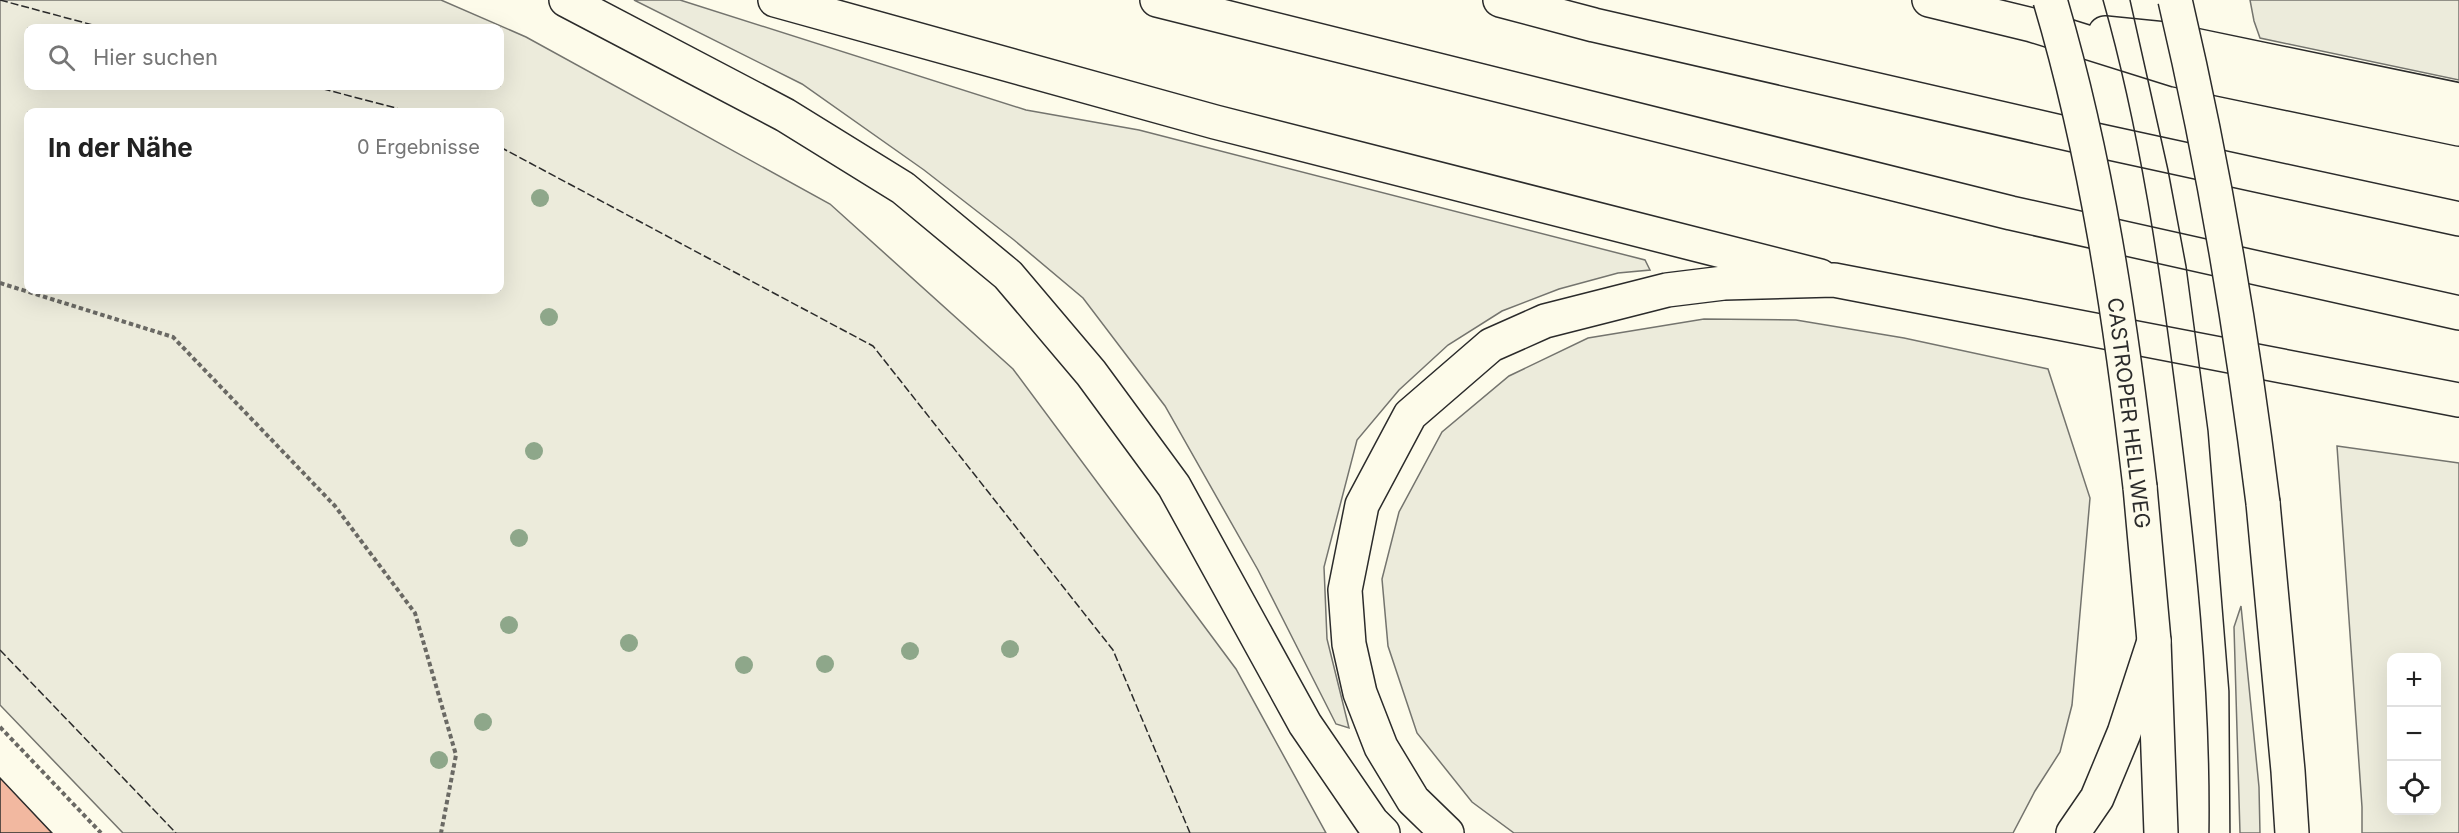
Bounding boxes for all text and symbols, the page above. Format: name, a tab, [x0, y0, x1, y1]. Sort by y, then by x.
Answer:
search box	[24, 24, 504, 90]
icon: search	[45, 41, 78, 74]
text: Hier suchen	[93, 44, 218, 70]
text: In der Nähe	[48, 132, 193, 163]
text: 0 Ergebnisse	[357, 135, 480, 159]
street label: CASTROPER HELLWEG	[2102, 296, 2156, 530]
map controls	[2387, 653, 2441, 815]
button: +	[2387, 653, 2441, 707]
button: −	[2387, 707, 2441, 761]
button: locate	[2387, 761, 2441, 815]

